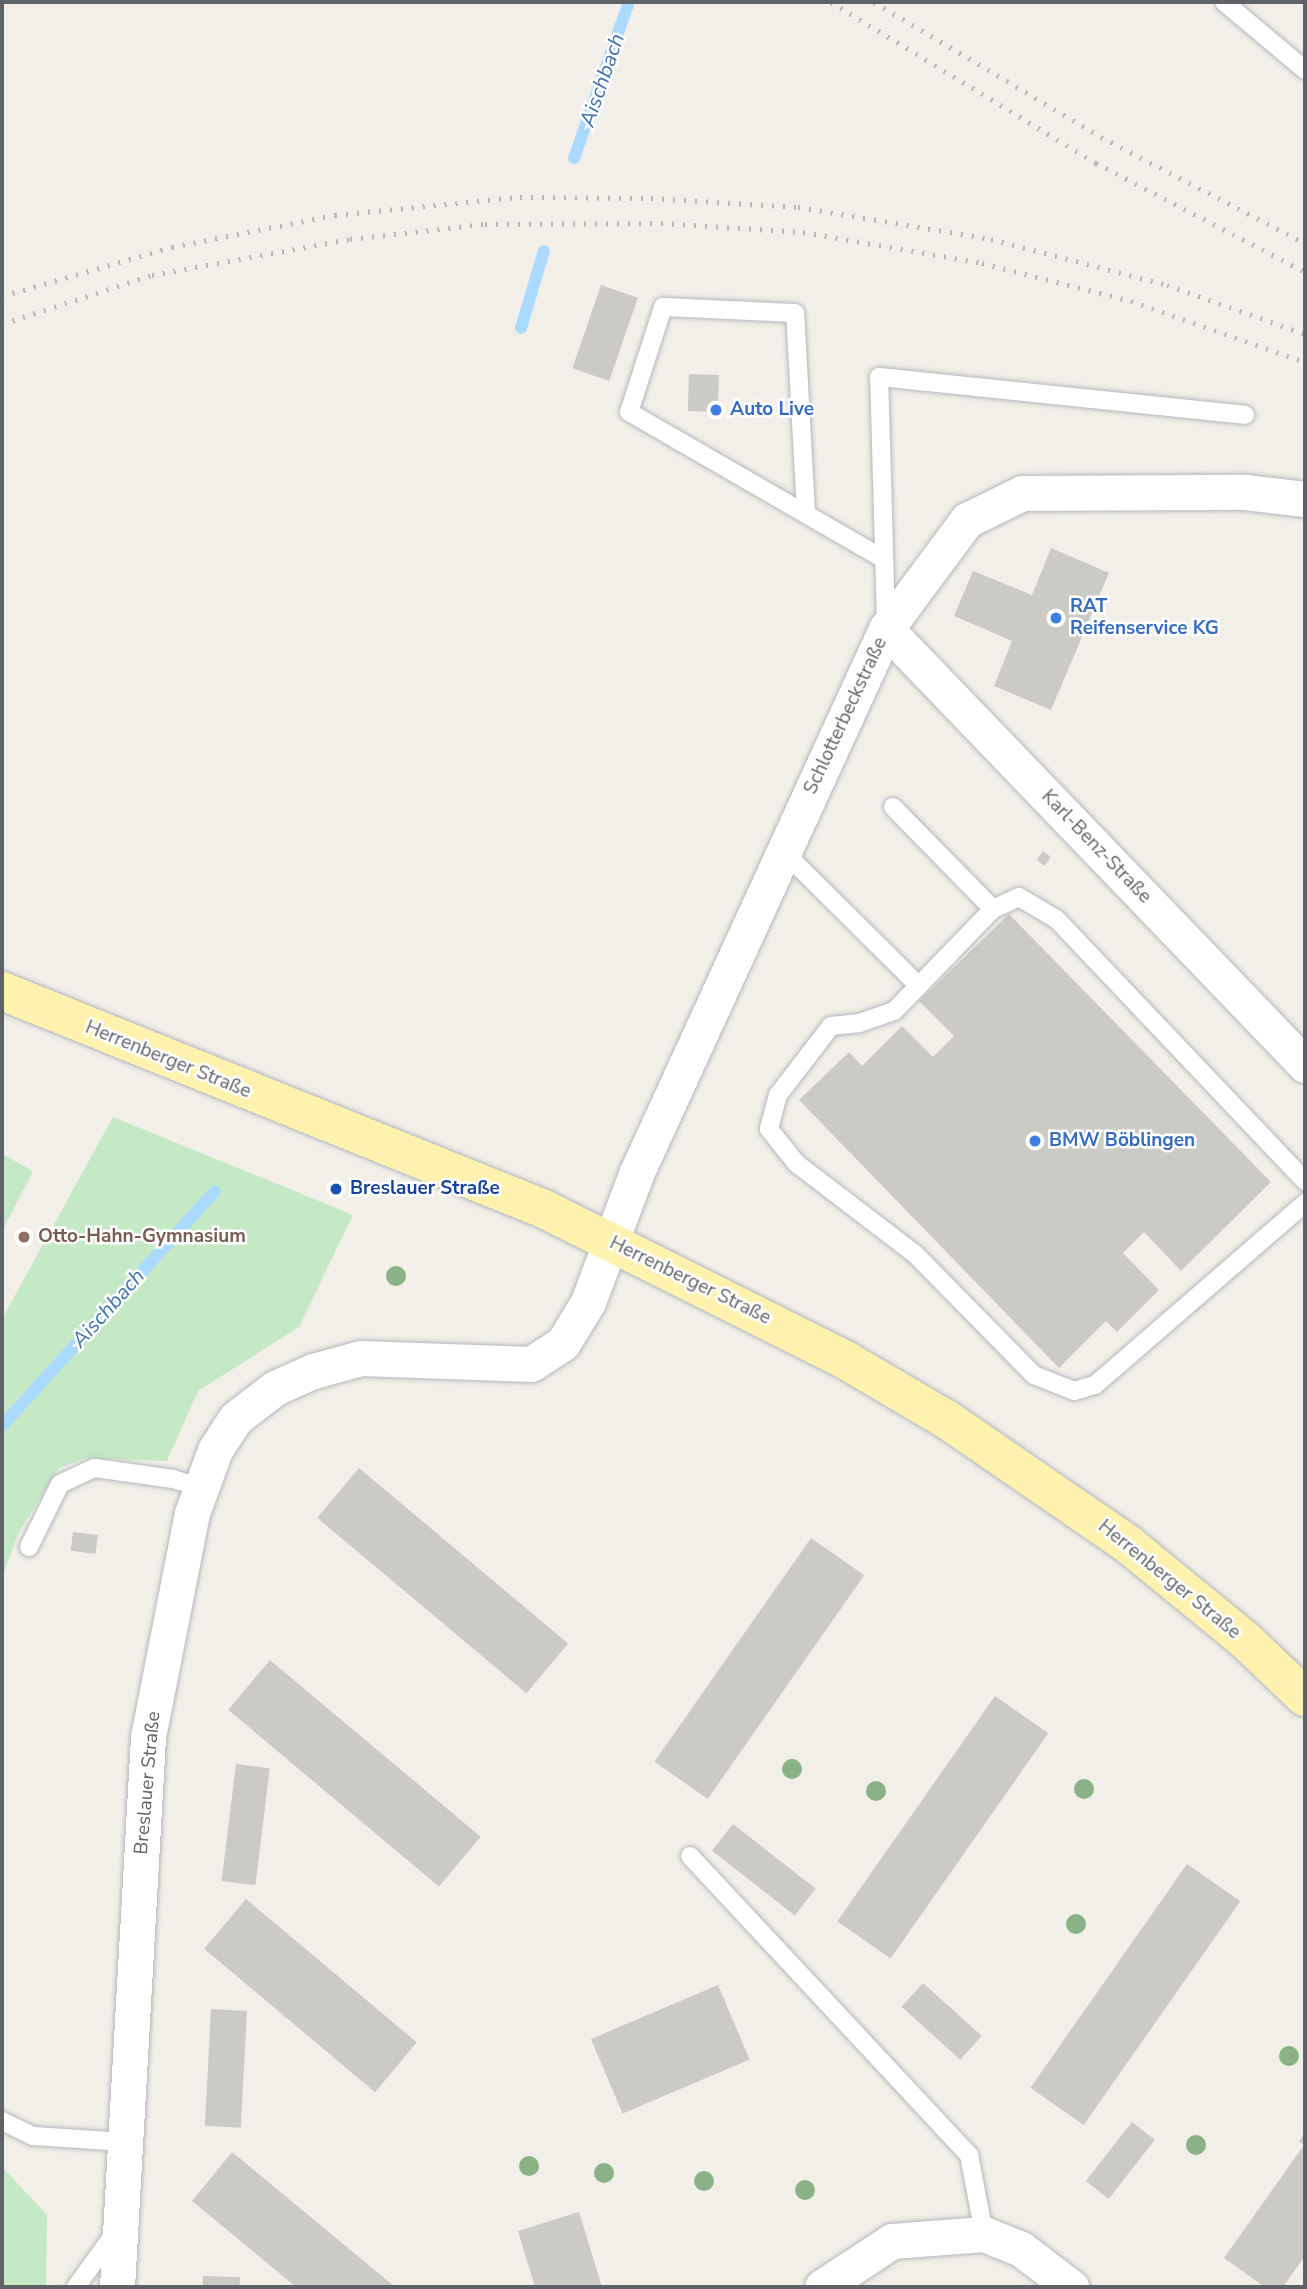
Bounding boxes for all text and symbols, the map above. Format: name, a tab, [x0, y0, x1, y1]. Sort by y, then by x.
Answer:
water label: Aischbach	[574, 30, 630, 130]
place label: Auto Live	[730, 399, 814, 421]
marker: Auto Live	[708, 402, 724, 418]
place label: RAT Reifenservice KG	[1070, 596, 1219, 640]
marker: RAT Reifenservice KG	[1048, 610, 1064, 626]
street label: Schlotterbeckstraße	[800, 634, 892, 798]
street label: Karl-Benz-Straße	[1036, 786, 1156, 908]
street label: Herrenberger Straße	[82, 1016, 254, 1104]
place label: BMW Böblingen	[1049, 1130, 1195, 1152]
marker: BMW Böblingen	[1027, 1133, 1043, 1149]
place label: Breslauer Straße	[350, 1178, 500, 1200]
marker: Breslauer Straße	[328, 1181, 344, 1197]
place label: Otto-Hahn-Gymnasium	[38, 1226, 246, 1248]
marker: Otto-Hahn-Gymnasium	[16, 1229, 32, 1245]
street label: Herrenberger Straße	[606, 1232, 774, 1330]
water label: Aischbach	[66, 1264, 150, 1352]
street label: Herrenberger Straße	[1093, 1516, 1245, 1644]
street label: Breslauer Straße	[130, 1710, 166, 1856]

